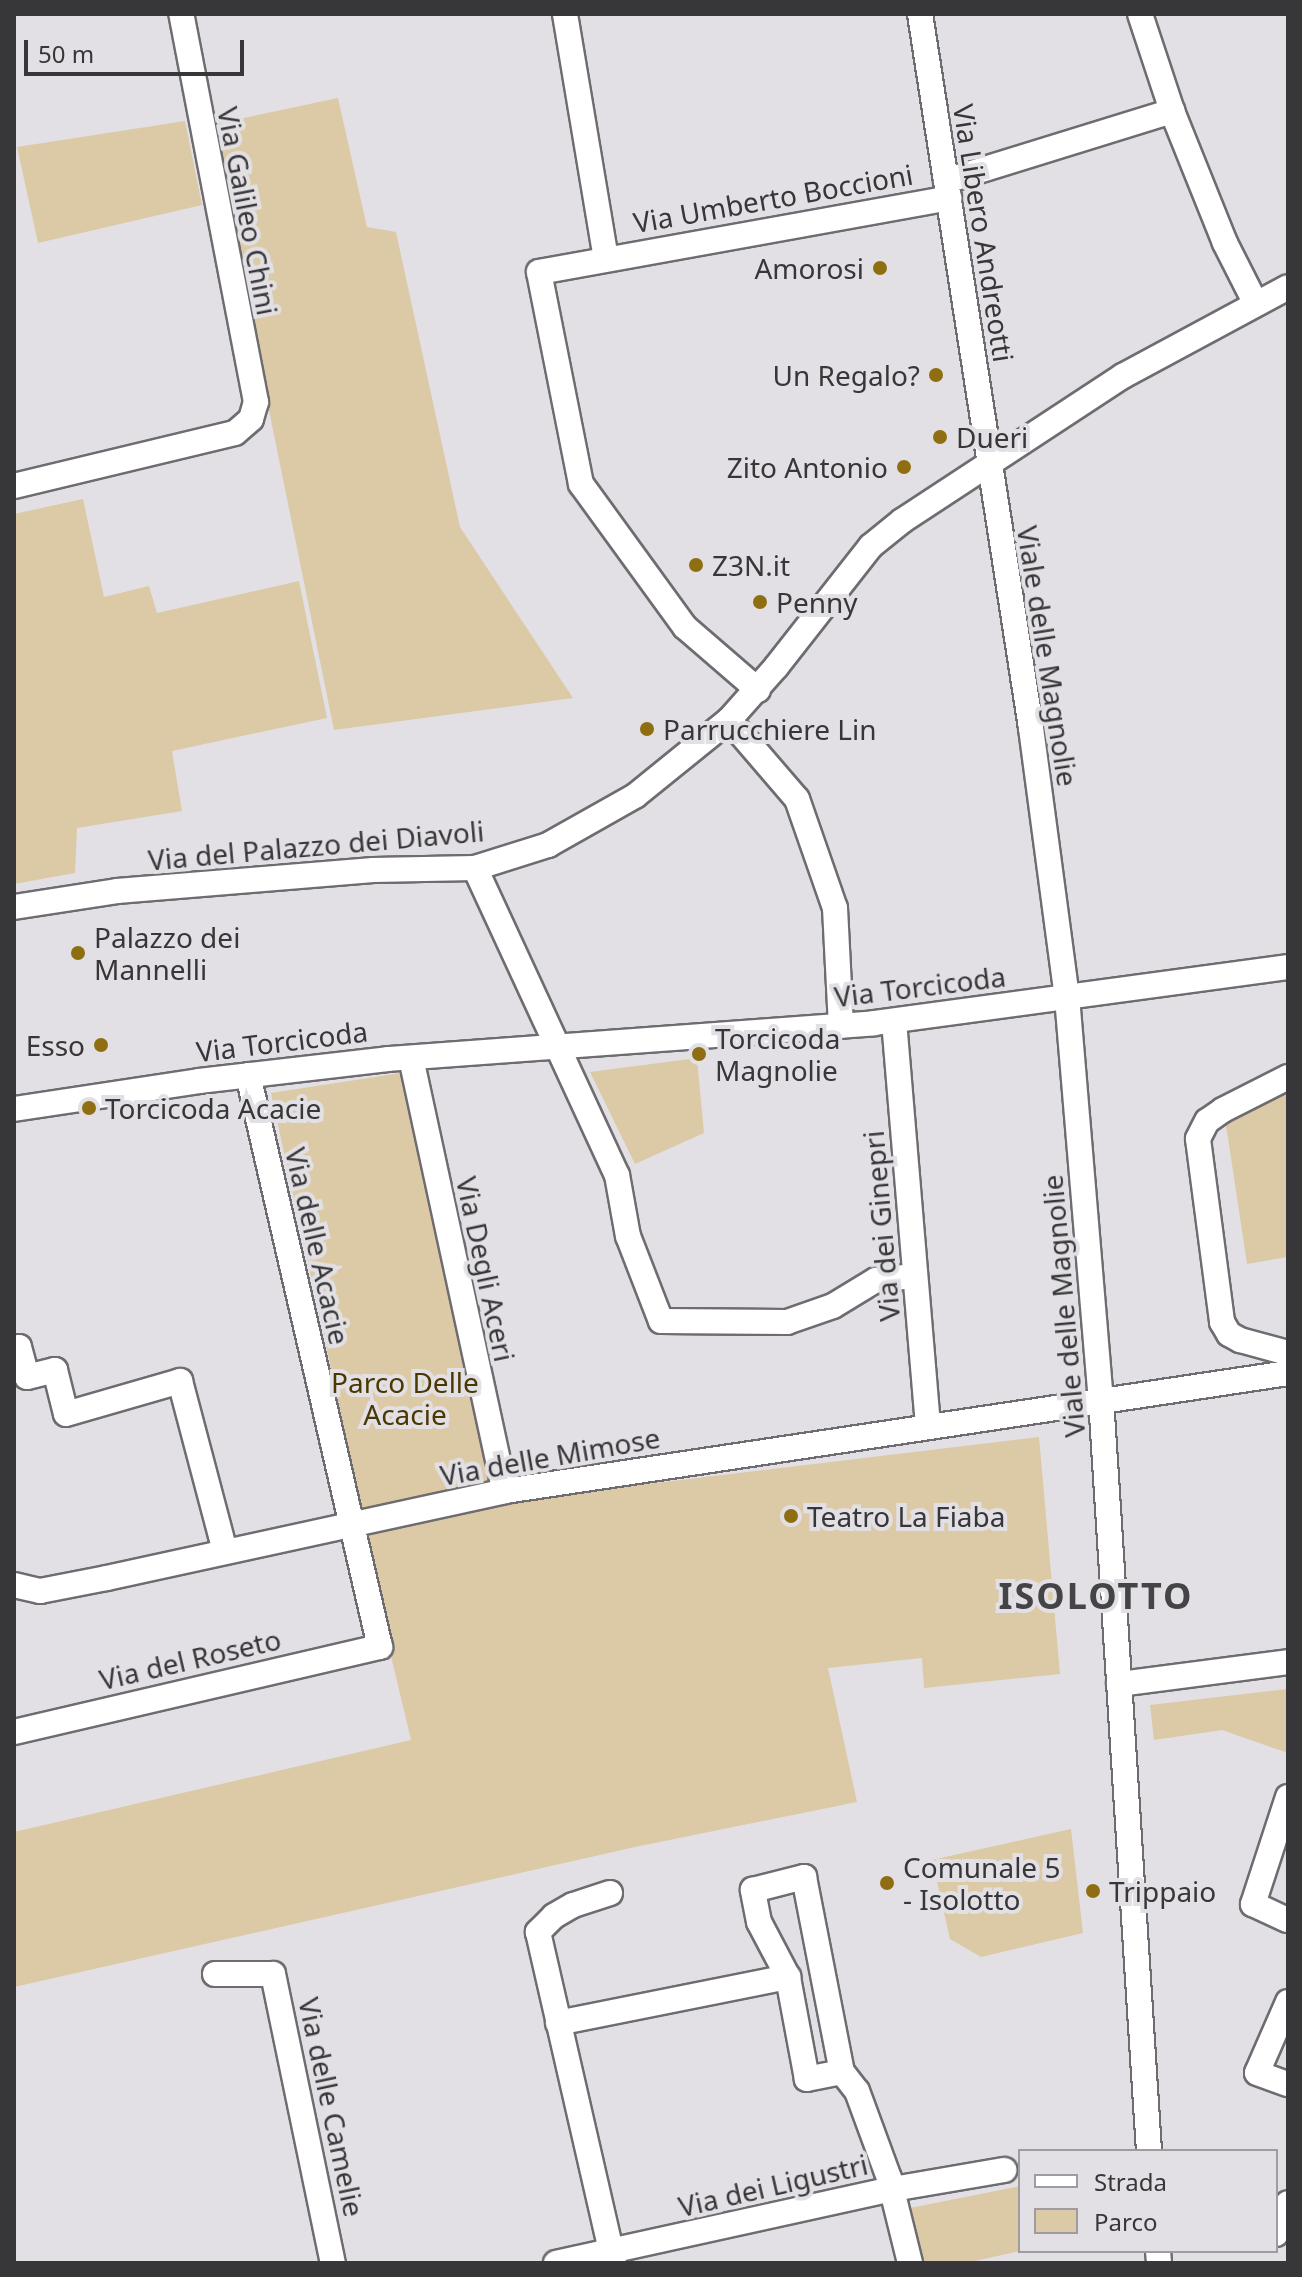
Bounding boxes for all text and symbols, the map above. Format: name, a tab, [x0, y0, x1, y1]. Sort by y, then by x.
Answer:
scale bar	[28, 24, 248, 74]
text: 50 m	[38, 37, 94, 70]
street label: Via Libero Andreotti	[947, 102, 1021, 364]
street label: Via Galileo Chini	[211, 104, 285, 318]
street label: Via Umberto Boccioni	[631, 157, 915, 239]
place label: Amorosi	[754, 251, 864, 285]
marker: Amorosi	[871, 259, 889, 277]
place label: Un Regalo?	[772, 358, 920, 392]
marker: Un Regalo?	[927, 366, 945, 384]
place label: Dueri	[956, 420, 1028, 454]
marker: Dueri	[931, 428, 949, 446]
place label: Zito Antonio	[727, 450, 888, 484]
marker: Zito Antonio	[895, 458, 913, 476]
street label: Viale delle Magnolie	[1011, 523, 1085, 789]
place label: Z3N.it	[712, 548, 790, 582]
marker: Z3N.it	[687, 556, 705, 574]
place label: Penny	[776, 585, 858, 619]
marker: Penny	[751, 593, 769, 611]
place label: Parrucchiere Lin	[663, 712, 877, 746]
marker: Parrucchiere Lin	[638, 720, 656, 738]
street label: Via del Palazzo dei Diavoli	[147, 814, 485, 876]
place label: Palazzo dei Mannelli	[94, 920, 240, 986]
marker: Palazzo dei Mannelli	[69, 944, 87, 962]
street label: Via Torcicoda	[832, 959, 1008, 1013]
street label: Via Torcicoda	[194, 1014, 370, 1068]
place label: Torcicoda Magnolie	[715, 1021, 841, 1087]
place label: Esso	[26, 1028, 85, 1062]
marker: Esso	[92, 1036, 110, 1054]
marker: Torcicoda Magnolie	[690, 1045, 708, 1063]
place label: Torcicoda Acacie	[105, 1091, 321, 1125]
marker: Torcicoda Acacie	[80, 1099, 98, 1117]
street label: Via dei Ginepri	[856, 1129, 906, 1323]
street label: Via delle Acacie	[279, 1144, 357, 1348]
street label: Viale delle Magnolie	[1035, 1173, 1091, 1439]
street label: Via Degli Aceri	[450, 1174, 522, 1364]
park label: Parco Delle Acacie	[331, 1365, 479, 1431]
street label: Via delle Mimose	[438, 1420, 662, 1492]
place label: Teatro La Fiaba	[807, 1499, 1005, 1533]
marker: Teatro La Fiaba	[782, 1507, 800, 1525]
district label: ISOLOTTO	[998, 1574, 1194, 1618]
street label: Via del Roseto	[96, 1622, 284, 1696]
place label: Comunale 5 - Isolotto	[903, 1850, 1060, 1916]
marker: Comunale 5 - Isolotto	[878, 1874, 896, 1892]
place label: Trippaio	[1109, 1874, 1216, 1908]
marker: Trippaio	[1084, 1882, 1102, 1900]
street label: Via delle Camelie	[292, 1994, 372, 2220]
street label: Via dei Ligustri	[675, 2147, 871, 2223]
legend	[1018, 2149, 1278, 2253]
text: Strada	[1094, 2165, 1167, 2198]
text: Parco	[1094, 2205, 1157, 2238]

